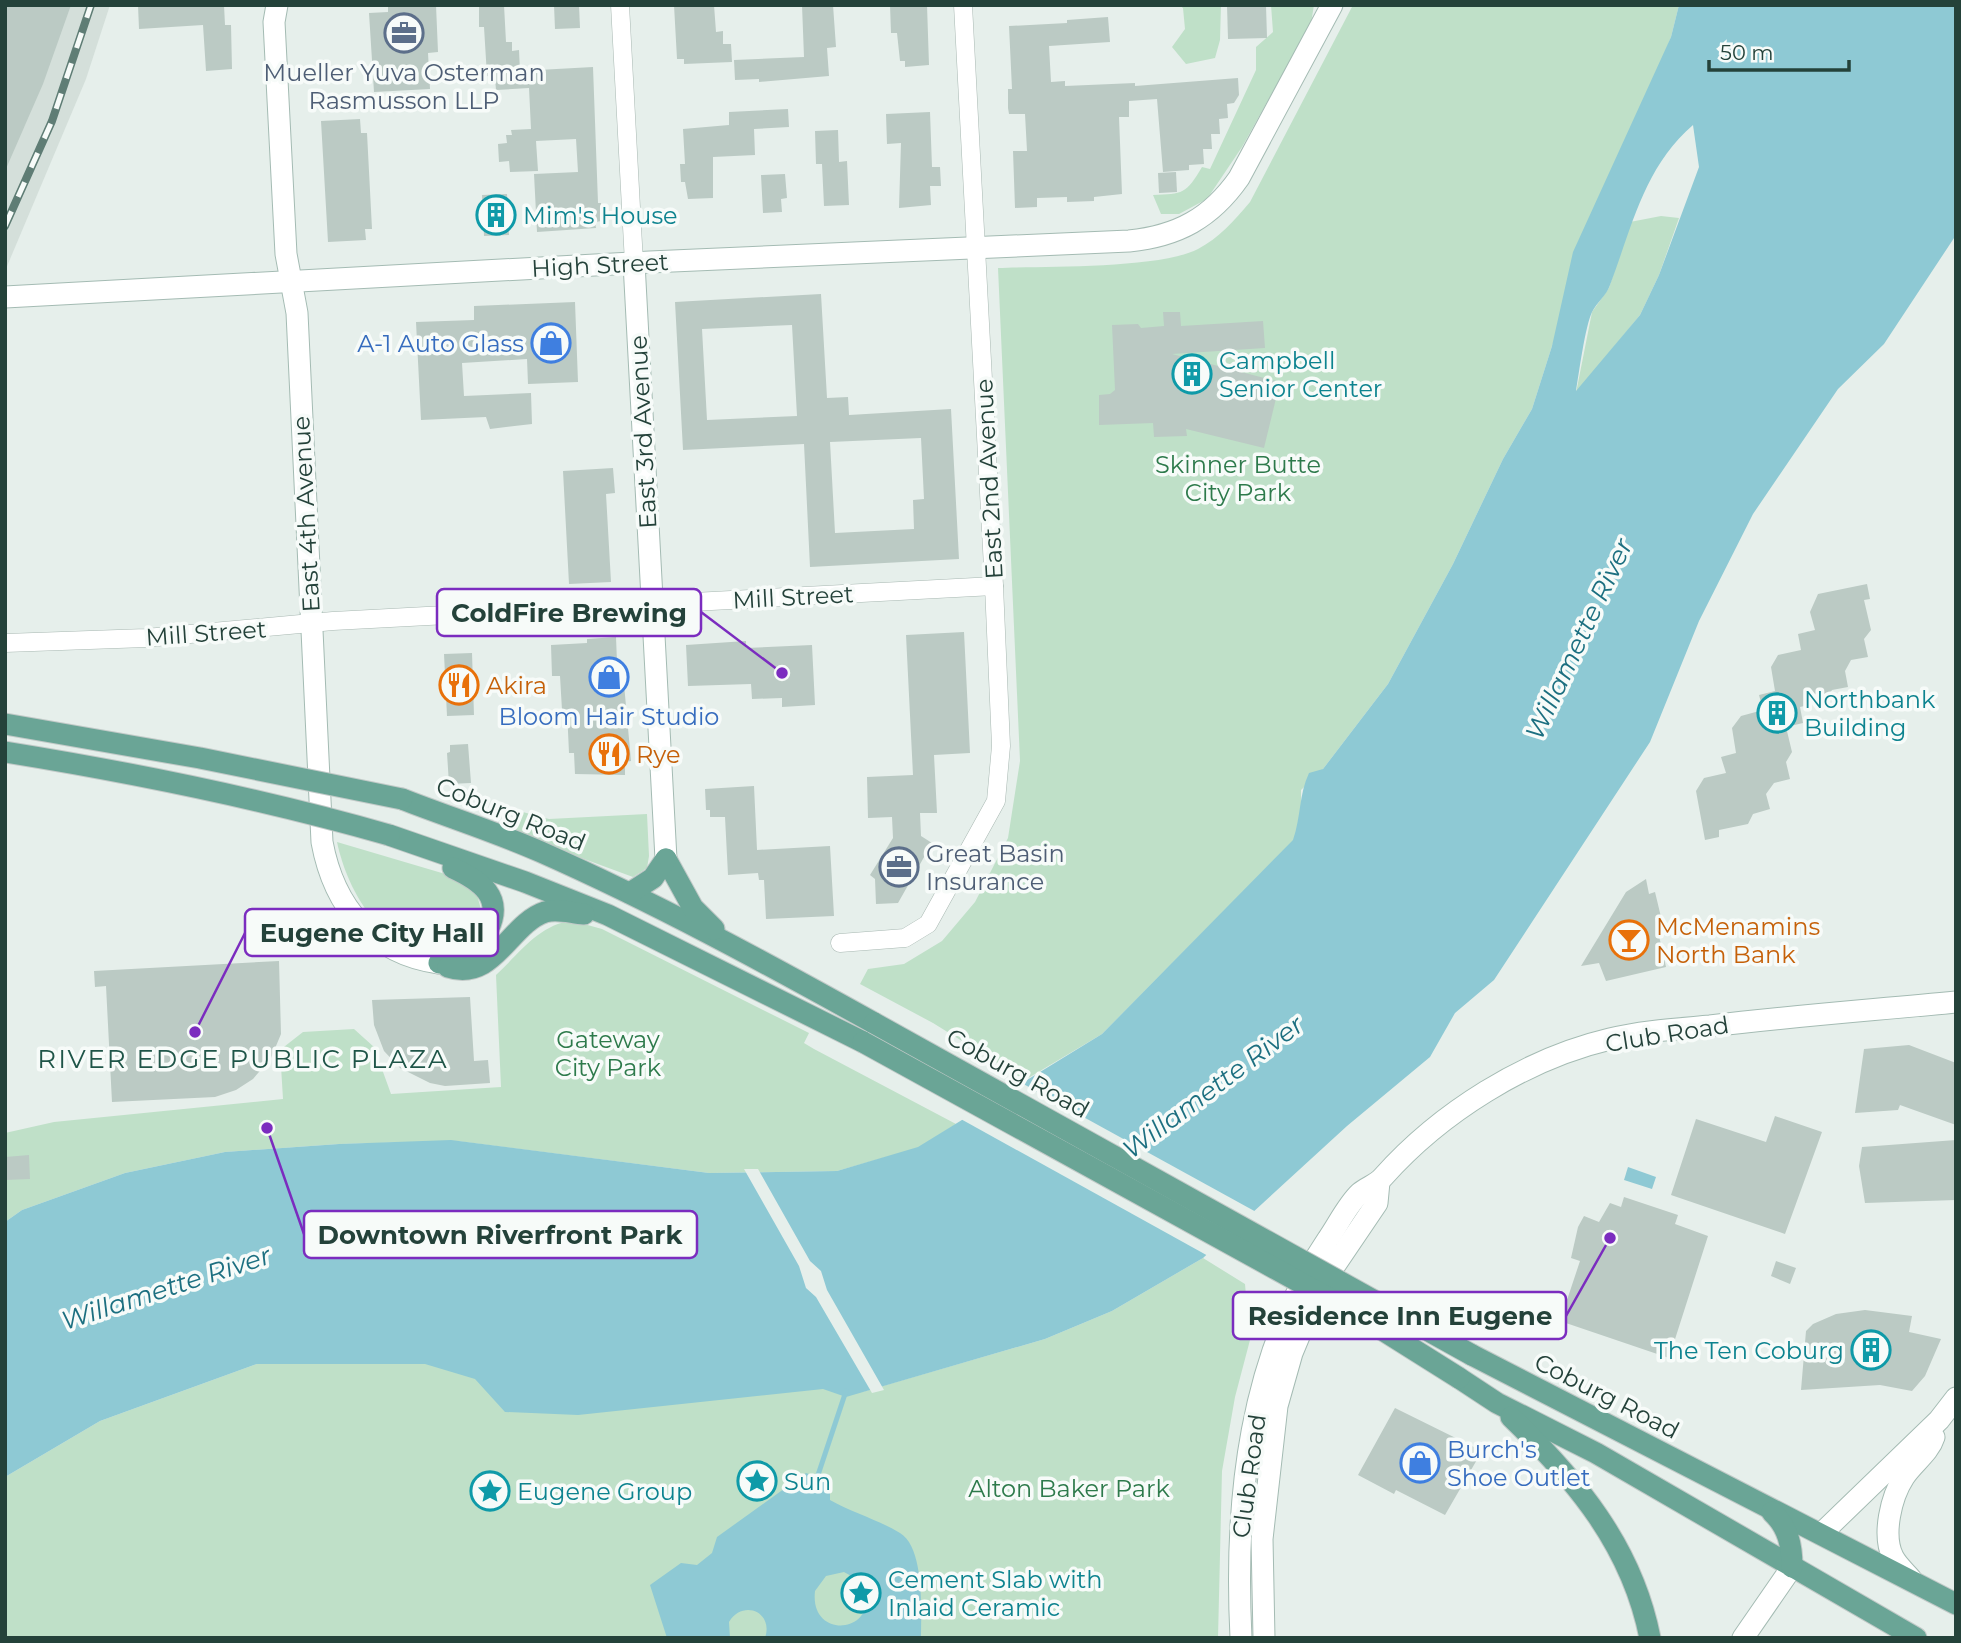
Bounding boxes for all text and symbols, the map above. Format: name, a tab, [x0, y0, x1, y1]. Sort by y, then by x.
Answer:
office icon: Mueller Yuva Osterman Rasmusson LLP	[383, 12, 425, 54]
scale bar	[1709, 28, 1849, 72]
text: 50 m	[1720, 40, 1774, 65]
place label: Mueller Yuva Osterman Rasmusson LLP	[263, 58, 545, 115]
building icon: Mim's House	[475, 194, 517, 236]
place label: Mim's House	[523, 201, 678, 230]
street label: High Street	[531, 247, 670, 283]
shop icon: A-1 Auto Glass	[530, 322, 572, 364]
place label: A-1 Auto Glass	[357, 329, 524, 358]
street label: East 3rd Avenue	[623, 334, 663, 530]
place label: Campbell Senior Center	[1219, 346, 1383, 403]
building icon: Campbell Senior Center	[1171, 353, 1213, 395]
street label: East 2nd Avenue	[969, 378, 1009, 580]
street label: East 4th Avenue	[286, 415, 326, 613]
park label: Skinner Butte City Park	[1155, 450, 1321, 507]
water label: Willamette River	[1518, 533, 1640, 745]
street label: Mill Street	[732, 579, 854, 615]
callout: ColdFire Brewing	[437, 589, 701, 636]
text: ColdFire Brewing	[451, 597, 687, 629]
street label: Mill Street	[145, 614, 268, 652]
shop icon: Bloom Hair Studio	[588, 656, 630, 698]
restaurant icon: Akira	[438, 664, 480, 706]
place label: Akira	[486, 671, 547, 700]
place label: Northbank Building	[1804, 685, 1936, 742]
building icon: Northbank Building	[1756, 692, 1798, 734]
place label: Bloom Hair Studio	[499, 702, 719, 731]
restaurant icon: Rye	[588, 733, 630, 775]
place label: Rye	[636, 740, 681, 769]
street label: Coburg Road	[432, 771, 590, 857]
place label: Great Basin Insurance	[926, 839, 1065, 896]
office icon: Great Basin Insurance	[878, 846, 920, 888]
callout: Eugene City Hall	[245, 909, 498, 956]
place label: McMenamins North Bank	[1656, 912, 1820, 969]
text: Eugene City Hall	[260, 917, 484, 949]
bar icon: McMenamins North Bank	[1608, 919, 1650, 961]
water label: Willamette River	[1116, 1008, 1310, 1165]
street label: Club Road	[1603, 1010, 1731, 1058]
street label: Coburg Road	[942, 1022, 1094, 1124]
park label: Gateway City Park	[555, 1025, 662, 1082]
district label: RIVER EDGE PUBLIC PLAZA	[37, 1043, 449, 1075]
callout: Downtown Riverfront Park	[304, 1211, 697, 1258]
text: Downtown Riverfront Park	[318, 1219, 683, 1251]
water label: Willamette River	[57, 1239, 275, 1337]
callout: Residence Inn Eugene	[1233, 1292, 1566, 1339]
text: Residence Inn Eugene	[1248, 1300, 1552, 1332]
building icon: The Ten Coburg	[1850, 1329, 1892, 1371]
place label: The Ten Coburg	[1654, 1336, 1844, 1365]
street label: Coburg Road	[1530, 1347, 1684, 1445]
street label: Club Road	[1226, 1412, 1272, 1540]
place label: Burch's Shoe Outlet	[1447, 1435, 1591, 1492]
shop icon: Burch's Shoe Outlet	[1399, 1442, 1441, 1484]
place icon: Sun	[736, 1460, 778, 1502]
place label: Sun	[784, 1467, 831, 1496]
place icon: Eugene Group	[469, 1470, 511, 1512]
park label: Alton Baker Park	[968, 1474, 1170, 1503]
place label: Eugene Group	[517, 1477, 692, 1506]
place label: Cement Slab with Inlaid Ceramic	[888, 1565, 1102, 1622]
place icon: Cement Slab with Inlaid Ceramic	[840, 1572, 882, 1614]

